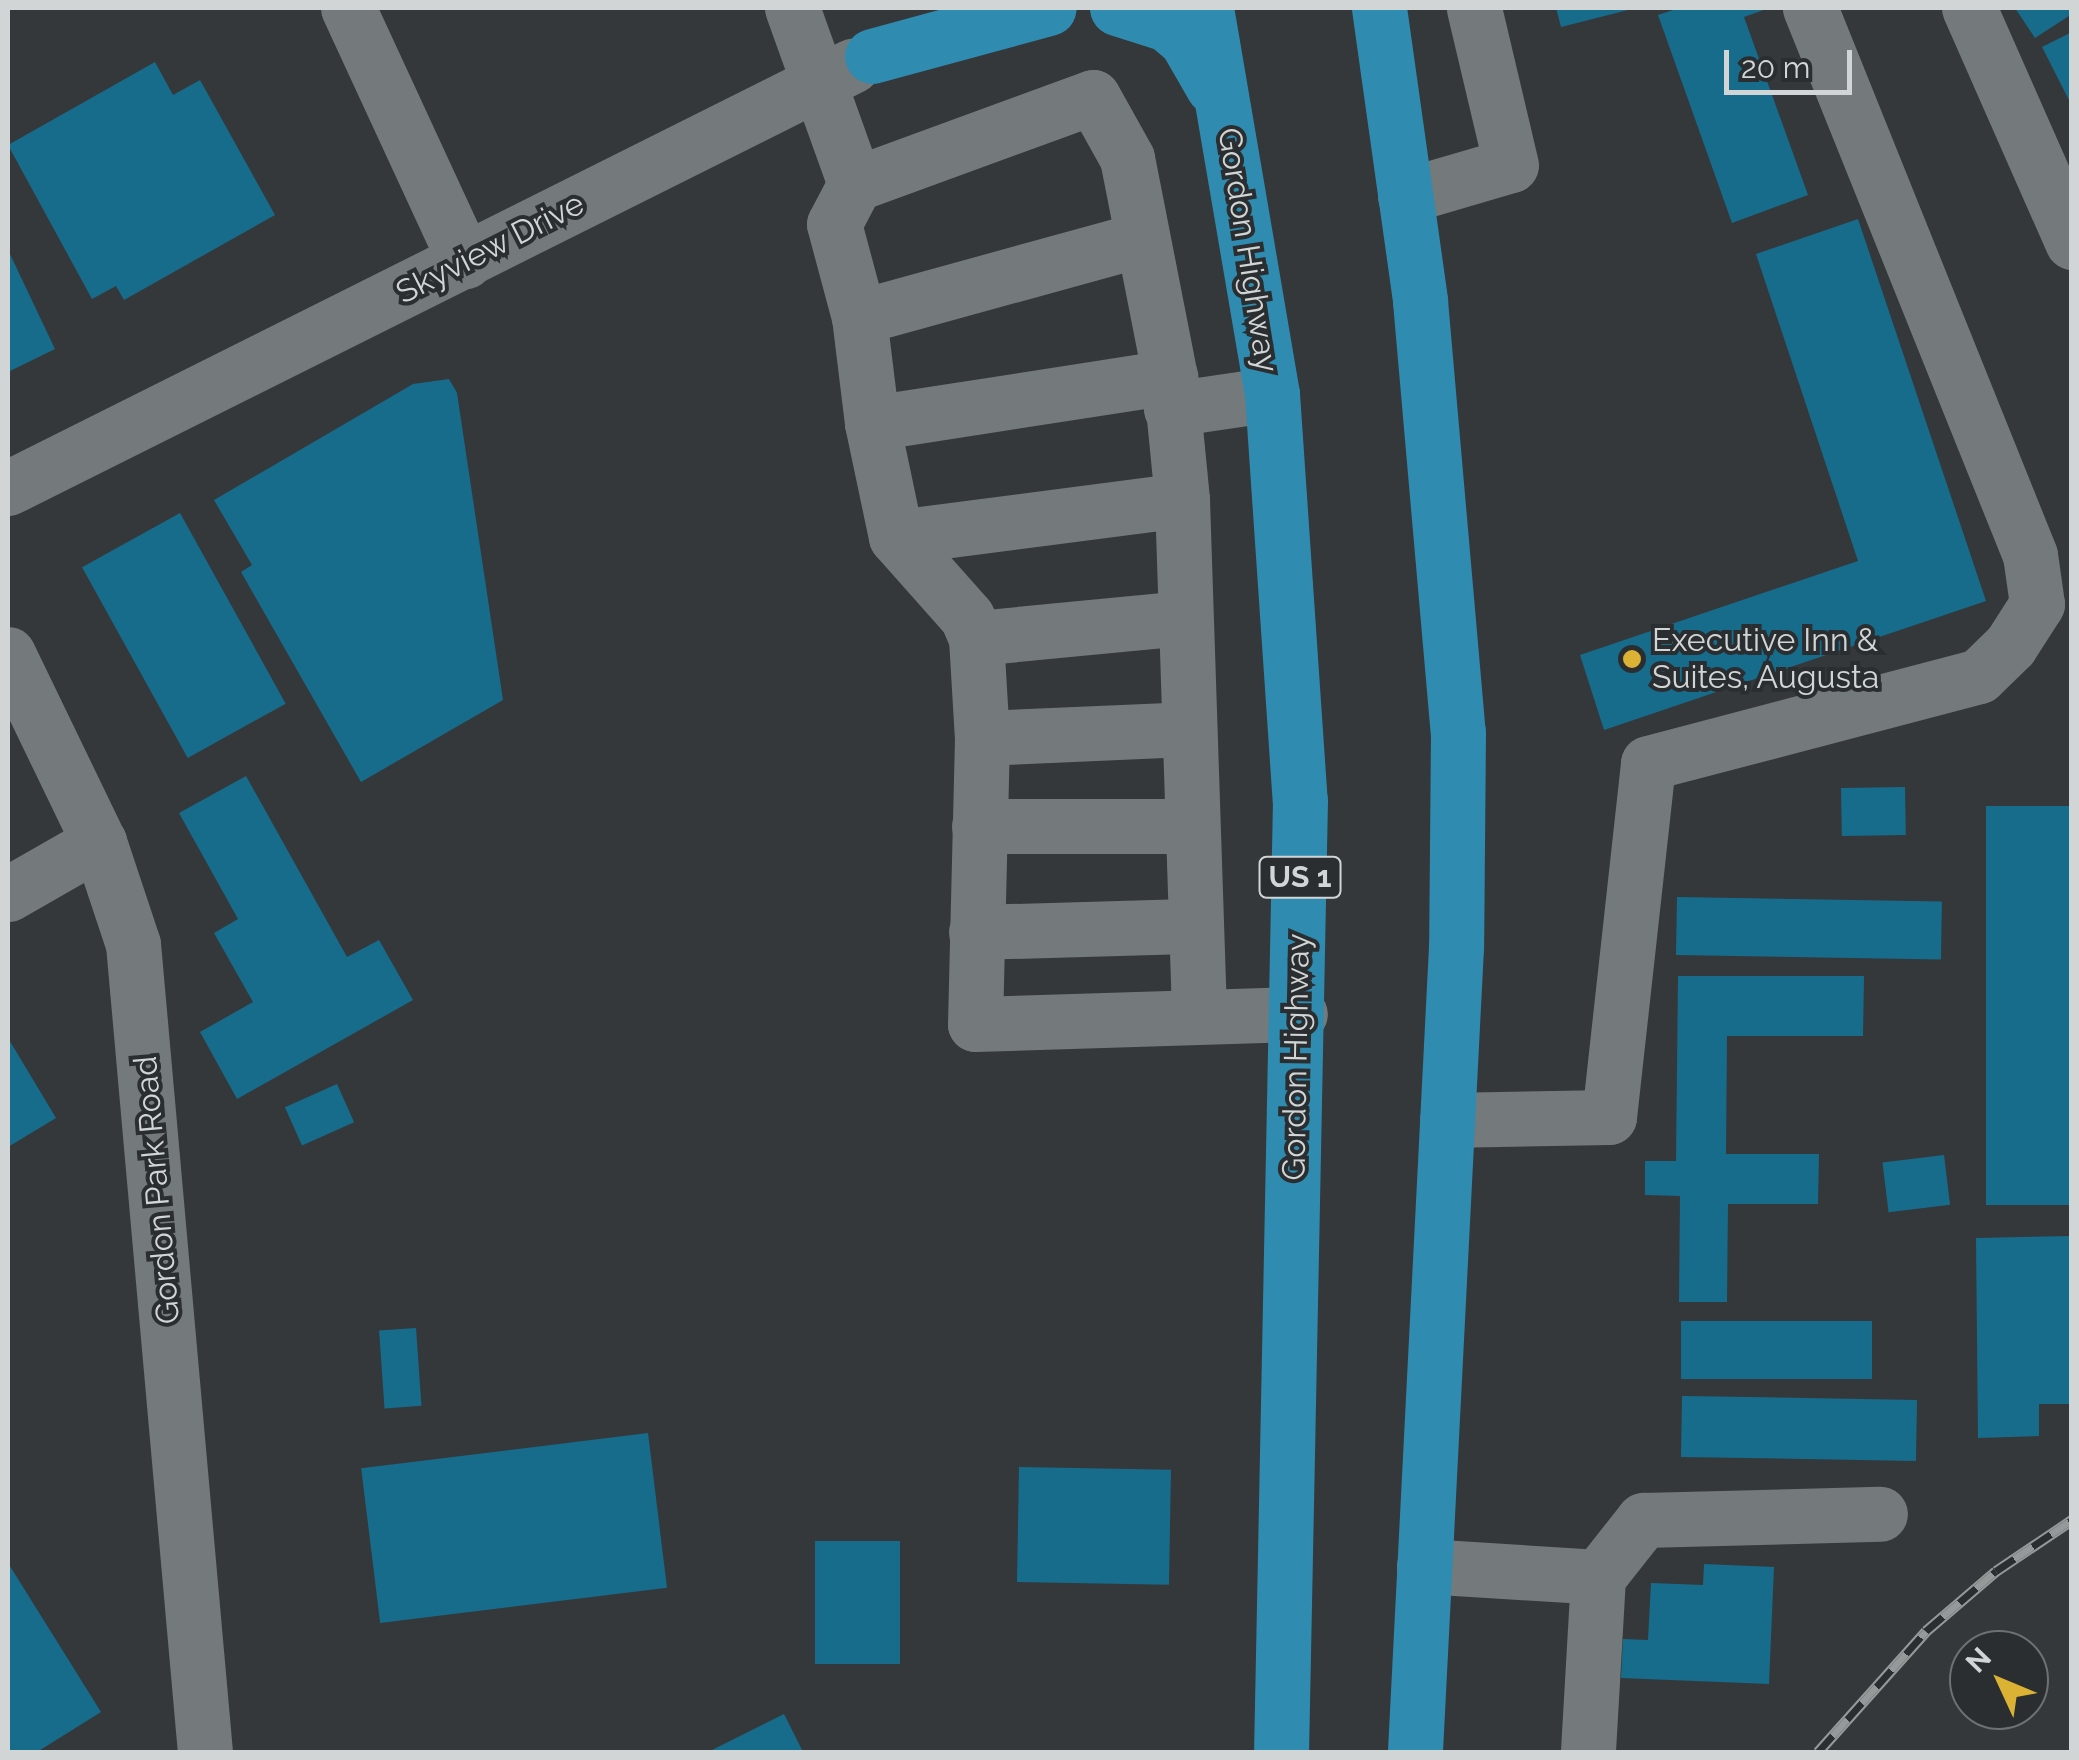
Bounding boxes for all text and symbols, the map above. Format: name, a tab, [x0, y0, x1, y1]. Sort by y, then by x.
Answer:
scale bar	[1729, 30, 1856, 92]
text: 20 m	[1741, 50, 1810, 85]
street label: Gordon Highway	[1210, 125, 1286, 375]
street label: Skyview Drive	[389, 184, 591, 312]
place label: Executive Inn & Suites, Augusta	[1652, 622, 1880, 697]
marker: Executive Inn & Suites, Augusta	[1621, 648, 1643, 670]
road number: US 1	[1258, 852, 1342, 902]
street label: Gordon Highway	[1275, 933, 1317, 1181]
street label: Gordon Park Road	[126, 1054, 188, 1326]
north arrow	[1949, 1630, 2049, 1730]
text: N	[1959, 1641, 1998, 1679]

